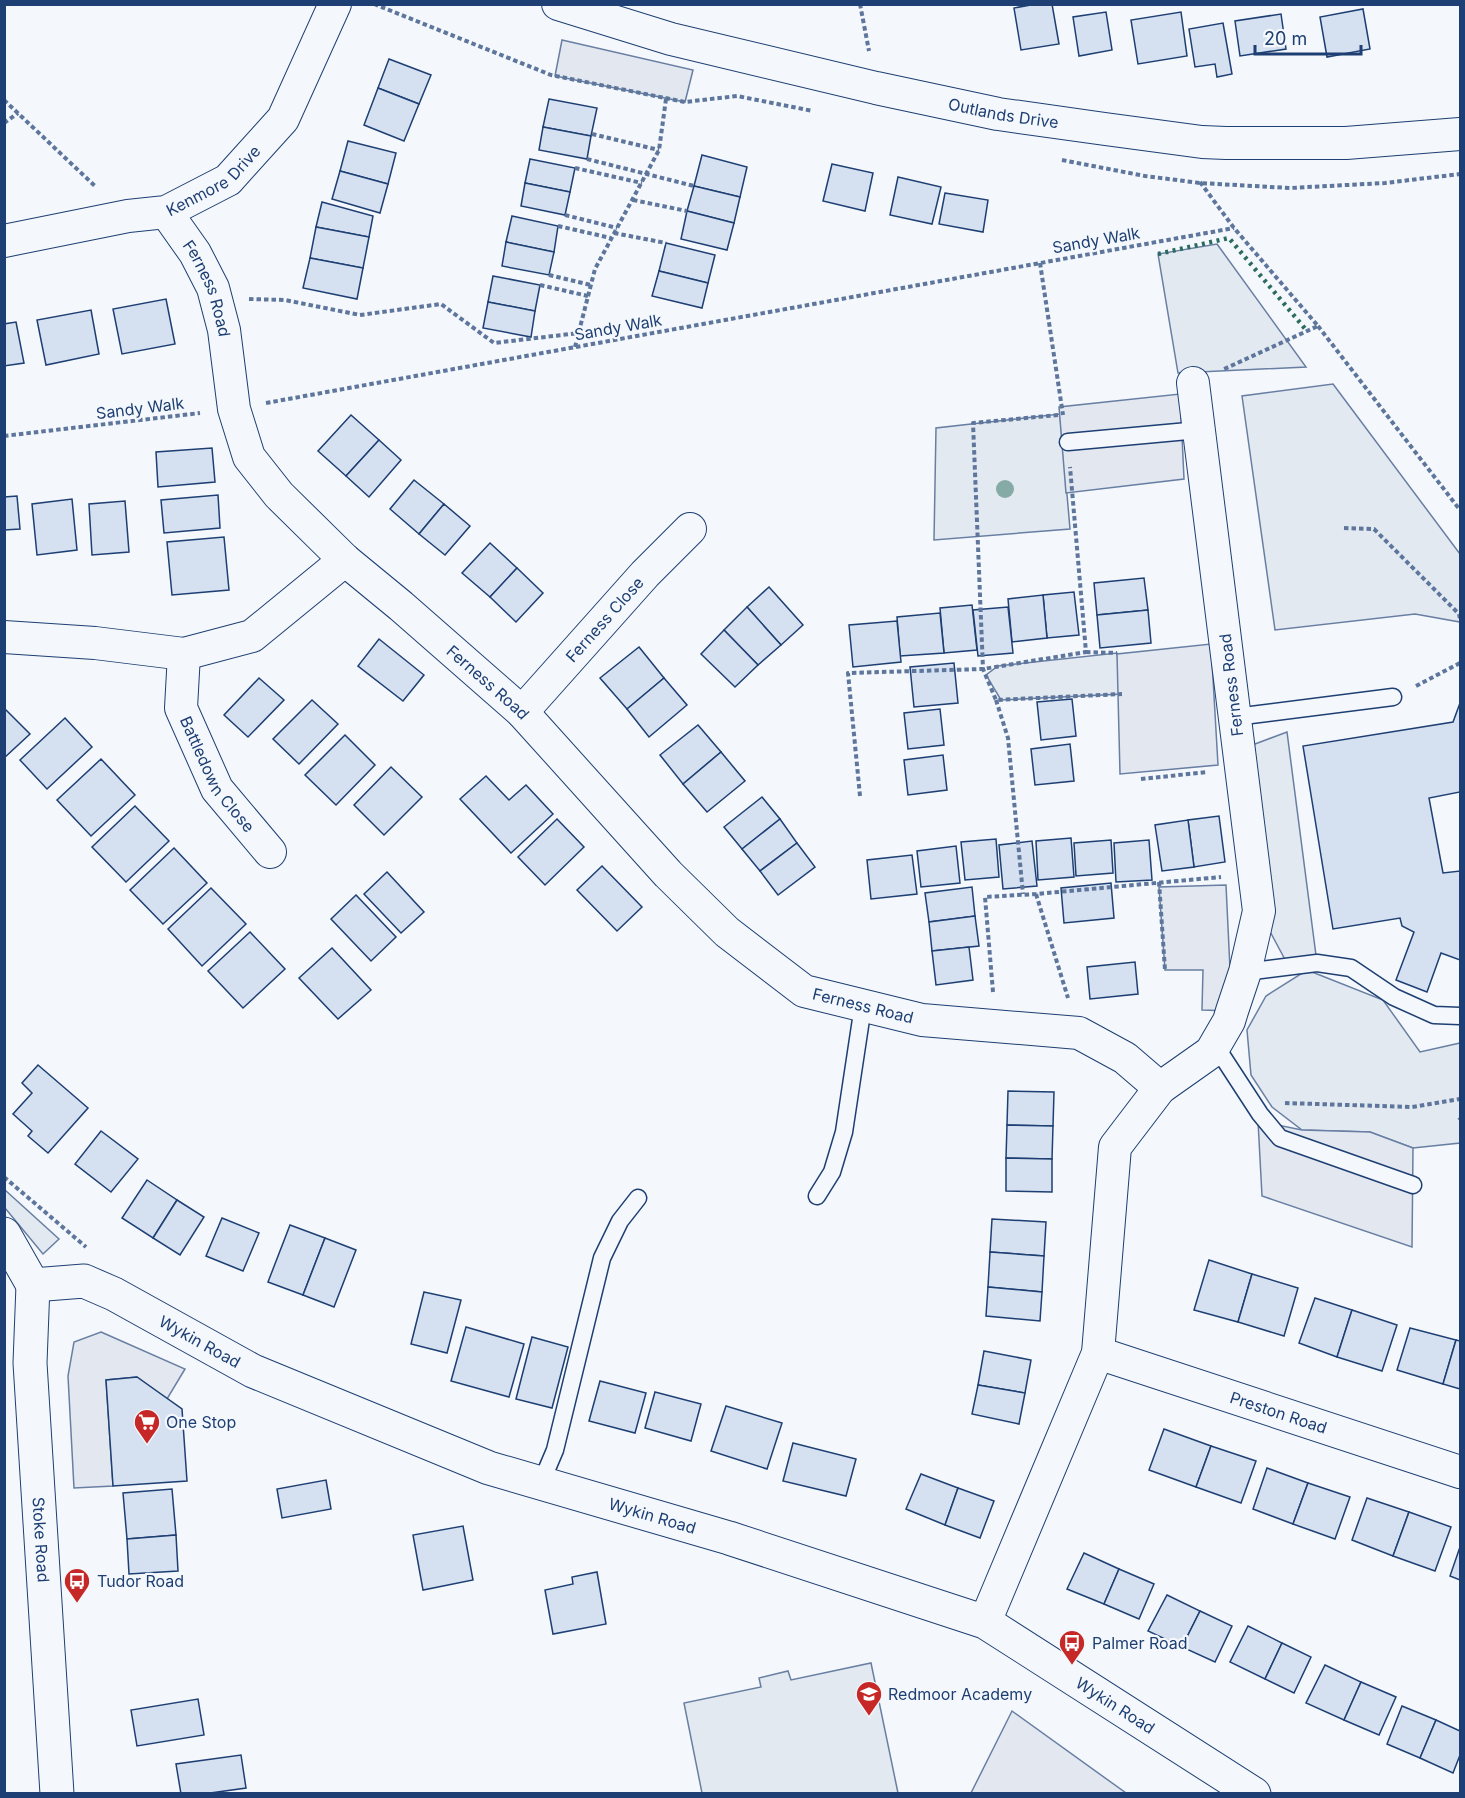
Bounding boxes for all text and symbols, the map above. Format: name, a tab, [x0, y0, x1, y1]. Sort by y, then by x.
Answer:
scale bar	[1255, 18, 1362, 56]
text: 20 m	[1264, 28, 1307, 49]
street label: Outlands Drive	[946, 94, 1060, 132]
street label: Kenmore Drive	[163, 141, 265, 220]
street label: Sandy Walk	[1051, 222, 1142, 258]
street label: Ferness Road	[179, 236, 235, 338]
street label: Sandy Walk	[573, 309, 664, 345]
street label: Sandy Walk	[95, 393, 185, 423]
street label: Ferness Close	[561, 573, 648, 666]
street label: Ferness Road	[1215, 633, 1247, 737]
street label: Ferness Road	[443, 641, 534, 723]
street label: Battledown Close	[176, 713, 259, 836]
street label: Ferness Road	[811, 984, 916, 1028]
street label: Wykin Road	[156, 1311, 244, 1372]
street label: Preston Road	[1227, 1387, 1330, 1438]
supermarket icon: One Stop	[132, 1407, 162, 1445]
place label: One Stop	[166, 1412, 236, 1432]
street label: Wykin Road	[606, 1493, 698, 1538]
street label: Stoke Road	[28, 1496, 54, 1583]
bus stop icon: Tudor Road	[62, 1566, 92, 1604]
place label: Tudor Road	[97, 1571, 184, 1591]
bus stop icon: Palmer Road	[1057, 1628, 1087, 1666]
place label: Palmer Road	[1092, 1633, 1188, 1653]
street label: Wykin Road	[1072, 1673, 1159, 1738]
school or university icon: Redmoor Academy	[854, 1679, 884, 1717]
place label: Redmoor Academy	[888, 1684, 1032, 1704]

